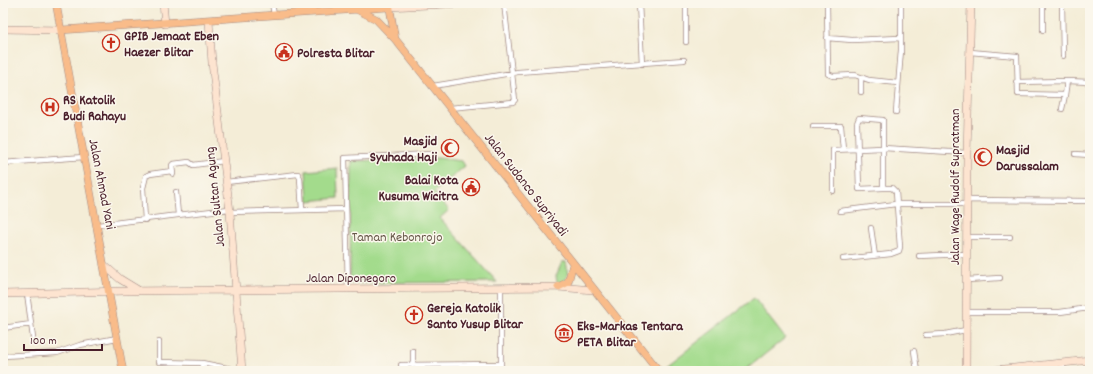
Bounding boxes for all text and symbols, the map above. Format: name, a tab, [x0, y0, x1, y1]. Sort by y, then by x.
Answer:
place label: GPIB Jemaat Eben Haezer Blitar	[124, 27, 220, 63]
church icon: GPIB Jemaat Eben Haezer Blitar	[101, 33, 121, 53]
public building icon: Polresta Blitar	[274, 42, 294, 62]
place label: Polresta Blitar	[297, 44, 375, 64]
place label: RS Katolik Budi Rahayu	[63, 91, 126, 127]
hospital icon: RS Katolik Budi Rahayu	[40, 97, 60, 117]
street label: Jalan Wage Rudolf Supratman	[946, 109, 966, 265]
street label: Jalan Sudanco Supriyadi	[479, 129, 572, 241]
place label: Masjid Syuhada Haji	[370, 132, 437, 168]
street label: Jalan Ahmad Yani	[82, 137, 120, 232]
mosque icon: Masjid Syuhada Haji	[440, 138, 460, 158]
place label: Masjid Darussalam	[996, 141, 1059, 177]
street label: Jalan Sultan Agung	[201, 146, 231, 248]
mosque icon: Masjid Darussalam	[973, 147, 993, 167]
place label: Balai Kota Kusuma Wicitra	[378, 171, 459, 207]
public building icon: Balai Kota Kusuma Wicitra	[461, 177, 481, 197]
park label: Taman Kebonrojo	[352, 228, 442, 248]
street label: Jalan Diponegoro	[306, 269, 396, 289]
place label: Gereja Katolik Santo Yusup Blitar	[427, 299, 524, 335]
church icon: Gereja Katolik Santo Yusup Blitar	[404, 305, 424, 325]
place label: Eks-Markas Tentara PETA Blitar	[577, 317, 684, 353]
museum icon: Eks-Markas Tentara PETA Blitar	[554, 323, 574, 343]
scale bar	[24, 326, 102, 352]
text: 100 m	[30, 333, 57, 350]

